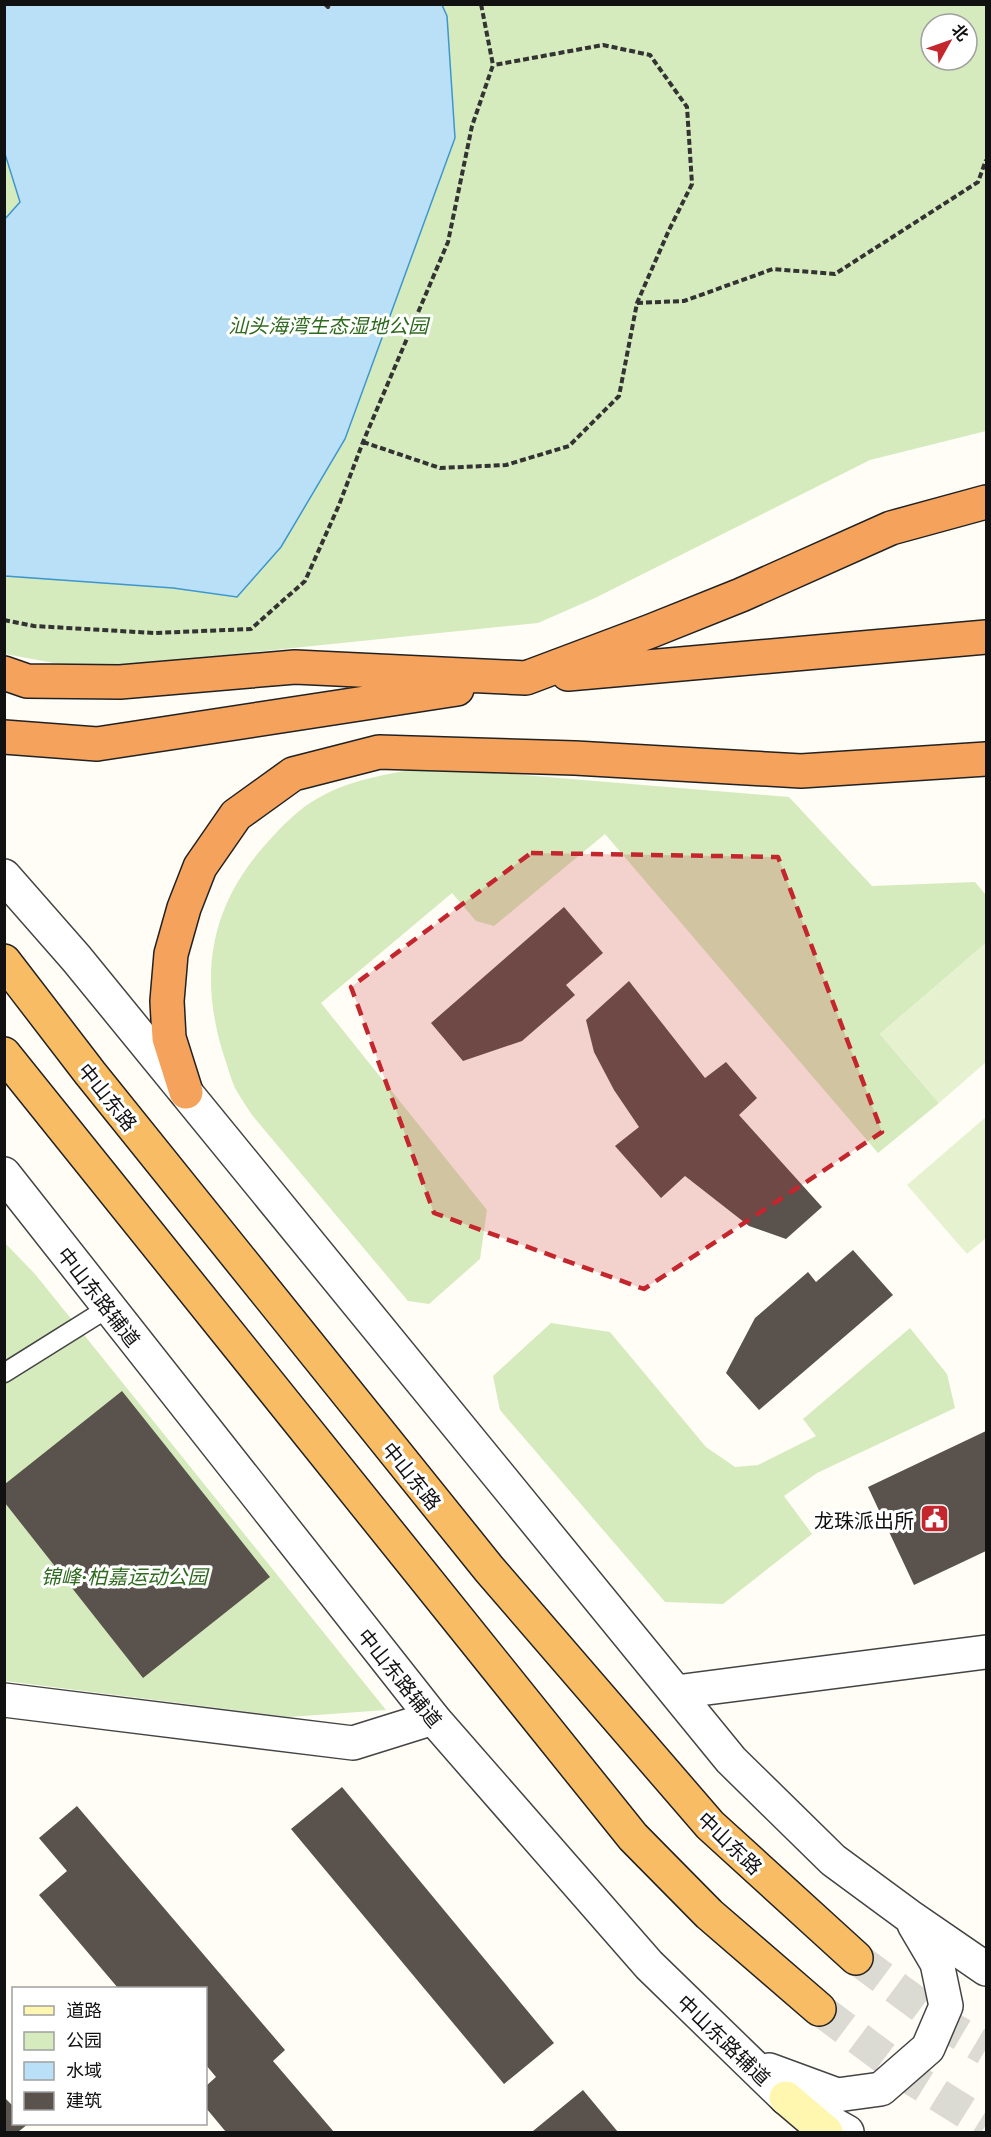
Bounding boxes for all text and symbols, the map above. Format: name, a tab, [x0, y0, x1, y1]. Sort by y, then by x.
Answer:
north arrow	[919, 12, 979, 72]
text: 北	[947, 18, 976, 46]
park label: 汕头海湾生态湿地公园	[228, 309, 431, 339]
street label: 中山东路	[72, 1055, 146, 1137]
street label: 中山东路辅道	[51, 1239, 149, 1353]
street label: 中山东路	[376, 1434, 450, 1516]
public building icon: 龙珠派出所	[919, 1503, 951, 1535]
place label: 龙珠派出所	[814, 1504, 914, 1534]
park label: 锦峰·柏嘉运动公园	[41, 1560, 210, 1590]
street label: 中山东路辅道	[352, 1621, 450, 1733]
street label: 中山东路	[692, 1803, 770, 1881]
legend	[12, 1987, 207, 2125]
street label: 中山东路辅道	[671, 1987, 779, 2091]
text: 道路	[66, 1996, 102, 2023]
text: 公园	[66, 2026, 102, 2053]
text: 水域	[66, 2056, 102, 2083]
text: 建筑	[66, 2086, 102, 2113]

